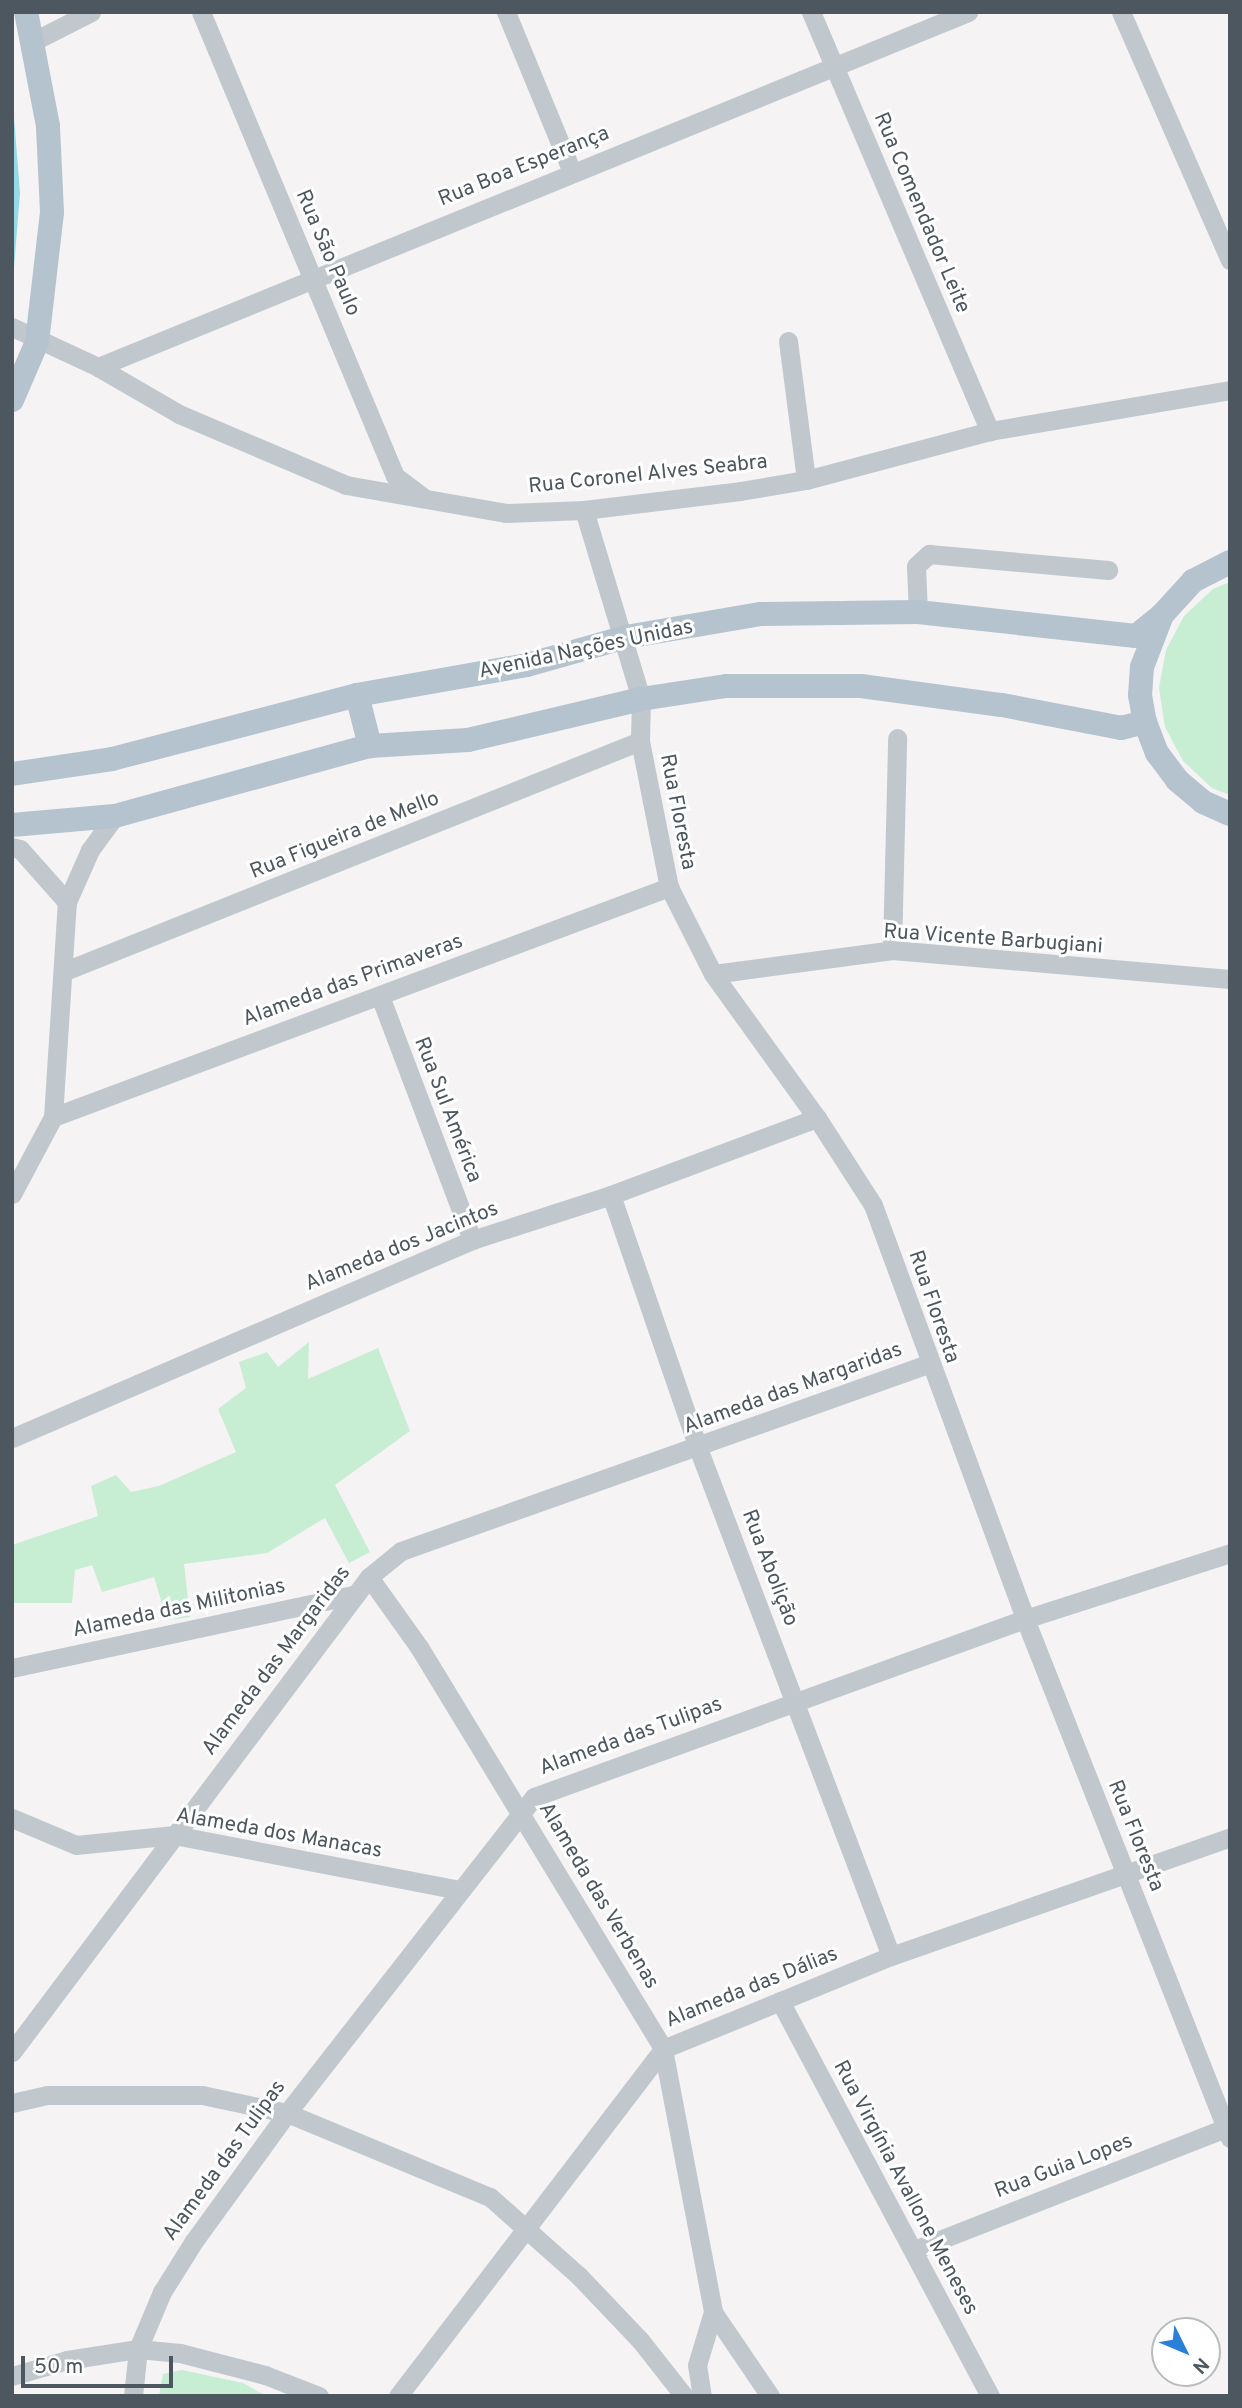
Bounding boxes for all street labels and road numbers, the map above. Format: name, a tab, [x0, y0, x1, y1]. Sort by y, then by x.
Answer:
street label: Rua Comendador Leite	[867, 109, 975, 317]
street label: Rua Boa Esperança	[435, 121, 613, 213]
street label: Rua São Paulo	[289, 186, 365, 320]
street label: Rua Coronel Alves Seabra	[527, 450, 769, 500]
street label: Avenida Nações Unidas	[477, 615, 695, 685]
street label: Rua Floresta	[653, 752, 701, 872]
street label: Rua Figueira de Mello	[247, 787, 443, 885]
street label: Rua Vicente Barbugiani	[882, 920, 1104, 960]
street label: Alameda das Primaveras	[239, 929, 467, 1033]
street label: Rua Sul América	[407, 1033, 487, 1187]
street label: Alameda dos Jacintos	[302, 1197, 502, 1297]
street label: Rua Floresta	[902, 1247, 964, 1367]
street label: Alameda das Margaridas	[680, 1338, 906, 1440]
street label: Rua Abolição	[735, 1506, 803, 1630]
street label: Alameda das Margaridas	[197, 1561, 357, 1761]
street label: Alameda das Militonias	[70, 1574, 288, 1644]
street label: Alameda das Tulipas	[536, 1692, 726, 1782]
street label: Rua Floresta	[1101, 1777, 1169, 1895]
street label: Alameda das Verbenas	[532, 1798, 664, 1994]
street label: Alameda dos Manacas	[174, 1803, 384, 1865]
street label: Alameda das Dálias	[662, 1942, 842, 2034]
street label: Rua Virgínia Avallone Meneses	[827, 2056, 983, 2320]
street label: Alameda das Tulipas	[158, 2075, 292, 2247]
street label: Rua Guia Lopes	[991, 2129, 1137, 2205]

